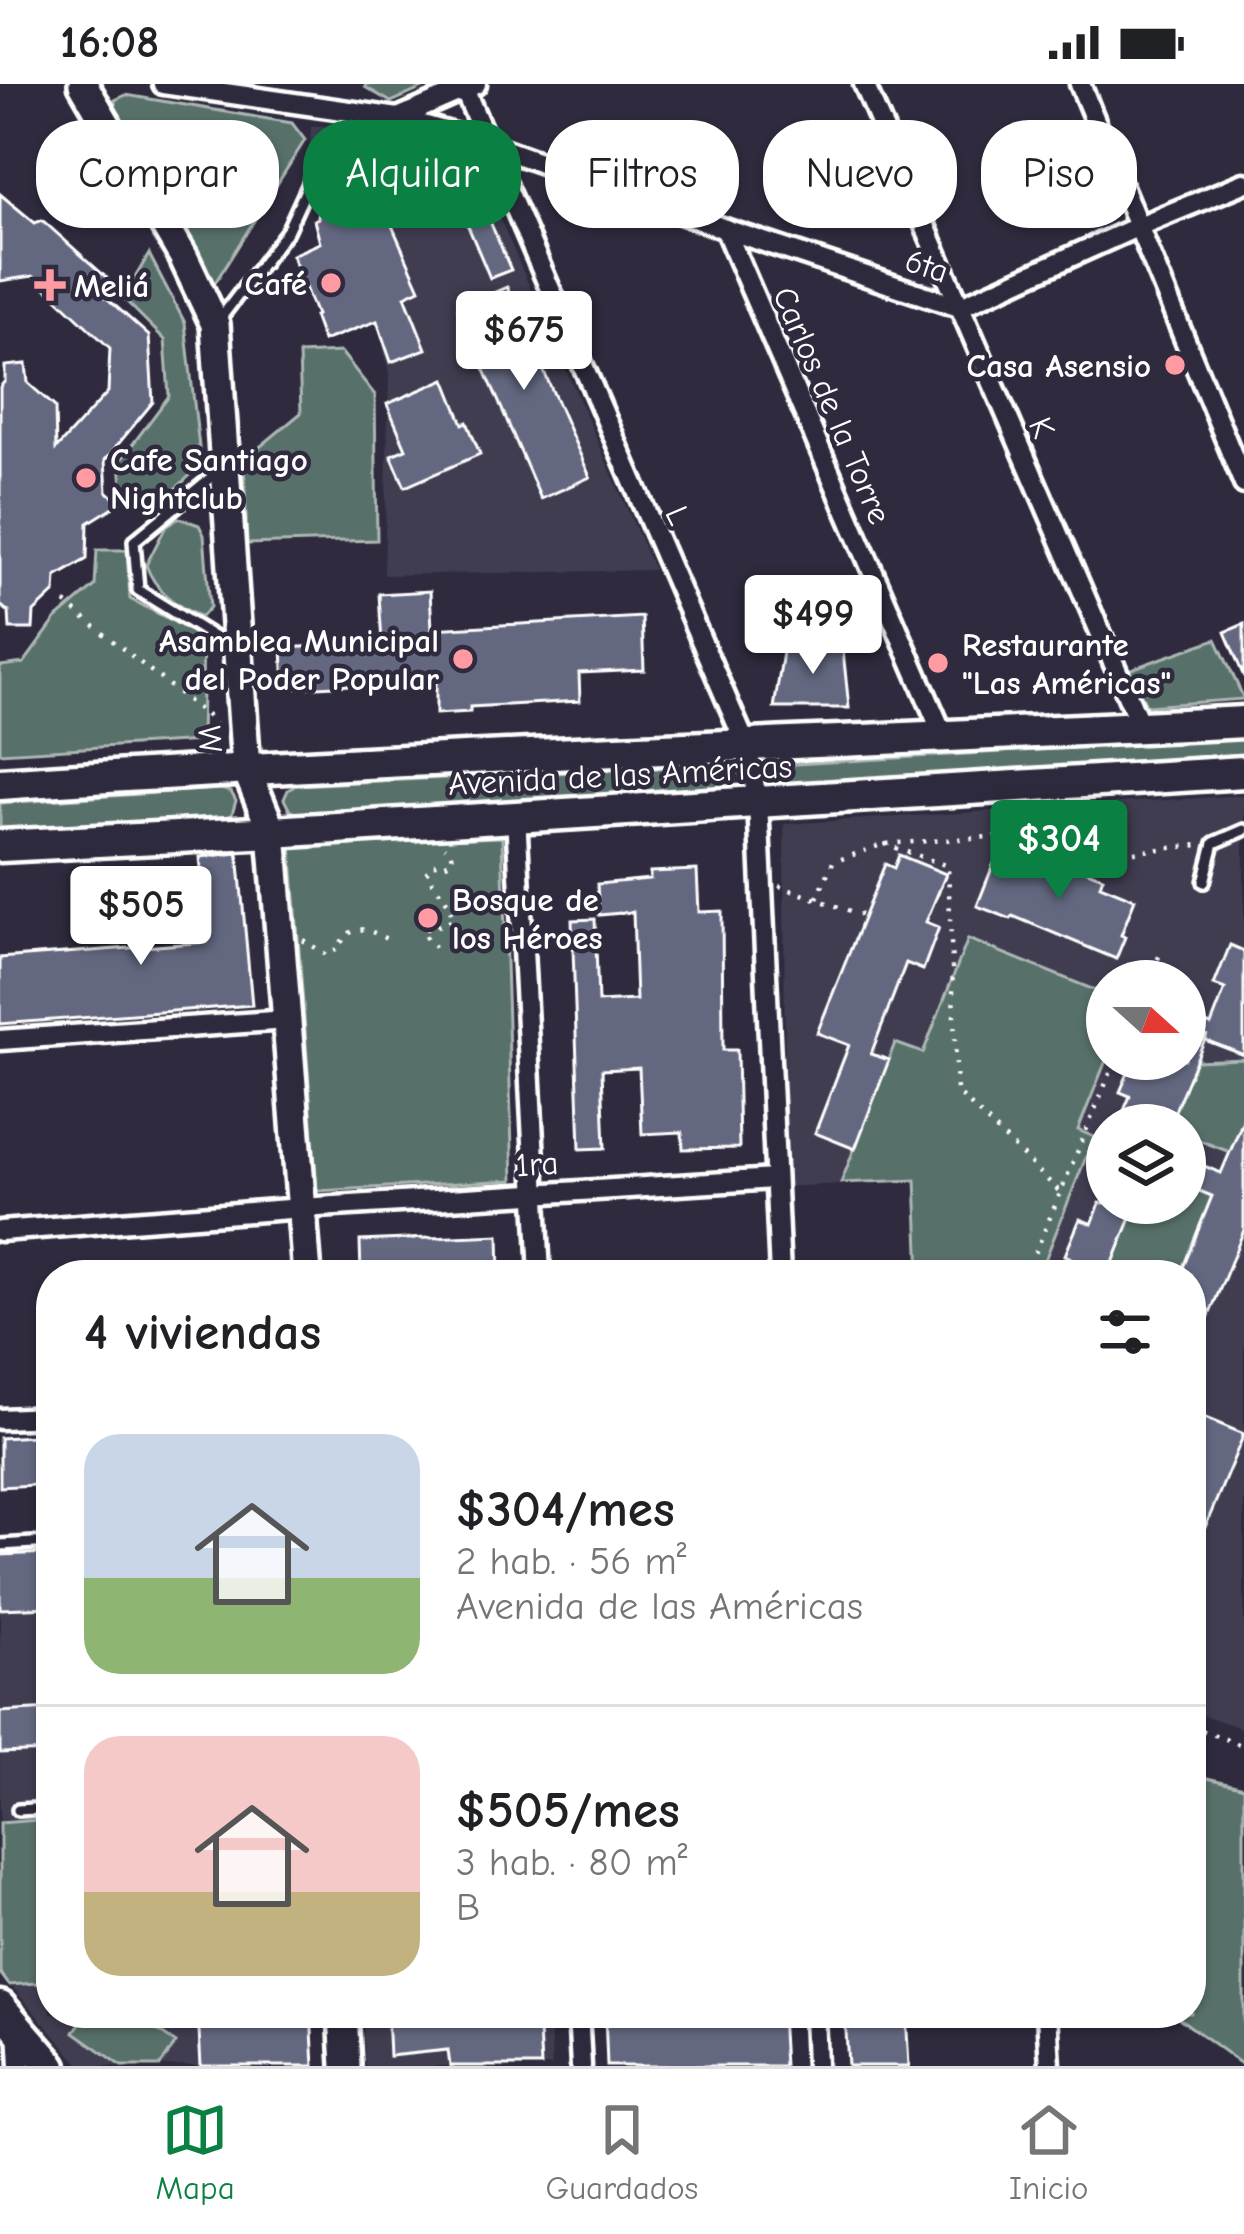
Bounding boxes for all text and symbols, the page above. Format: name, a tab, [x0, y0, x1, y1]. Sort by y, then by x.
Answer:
text: 16:08	[60, 16, 159, 68]
chip: Comprar	[36, 120, 279, 228]
chip: Alquilar	[303, 120, 521, 228]
chip: Filtros	[545, 120, 739, 228]
chip: Nuevo	[763, 120, 957, 228]
chip: Piso	[981, 120, 1137, 228]
street label: 6ta	[900, 241, 953, 291]
place label: Café	[245, 265, 307, 303]
place label: Meliá	[74, 267, 149, 305]
marker: Café	[318, 270, 344, 296]
marker: Meliá	[37, 272, 63, 298]
street label: Carlos de la Torre	[765, 281, 899, 530]
pin: $675	[453, 291, 595, 393]
text: $675	[483, 307, 565, 352]
place label: Casa Asensio	[966, 347, 1151, 385]
marker: Casa Asensio	[1162, 352, 1188, 378]
street label: K	[1021, 411, 1063, 443]
place label: Cafe Santiago Nightclub	[110, 441, 308, 517]
marker: Cafe Santiago Nightclub	[73, 465, 99, 491]
street label: L	[657, 500, 699, 531]
pin: $499	[742, 575, 884, 677]
text: $499	[772, 591, 854, 636]
place label: Asamblea Municipal del Poder Popular	[159, 622, 440, 698]
place label: Restaurante "Las Américas"	[962, 626, 1171, 702]
marker: Asamblea Municipal del Poder Popular	[450, 646, 476, 672]
marker: Restaurante "Las Américas"	[925, 650, 951, 676]
street label: M	[190, 724, 230, 754]
street label: Avenida de las Américas	[447, 747, 793, 803]
pin: $304	[988, 800, 1130, 902]
text: $304	[1017, 816, 1101, 861]
pin: $505	[70, 866, 212, 968]
place label: Bosque de los Héroes	[452, 881, 603, 957]
text: $505	[97, 882, 185, 927]
marker: Bosque de los Héroes	[415, 905, 441, 931]
north arrow	[1086, 960, 1206, 1080]
map controls	[1086, 960, 1206, 1224]
button: layers	[1086, 1104, 1206, 1224]
street label: 1ra	[515, 1144, 560, 1184]
icon: filters	[1092, 1299, 1158, 1365]
text: 4 viviendas	[84, 1303, 321, 1362]
text: $304/mes	[456, 1480, 675, 1539]
icon: home	[180, 1482, 324, 1626]
text: 2 hab. · 56 m²	[456, 1539, 687, 1584]
text: Avenida de las Américas	[456, 1584, 863, 1629]
text: $505/mes	[456, 1781, 680, 1840]
icon: home	[180, 1784, 324, 1928]
text: 3 hab. · 80 m²	[456, 1840, 687, 1885]
text: B	[456, 1885, 480, 1930]
tab: Mapa	[155, 2097, 235, 2207]
tab: Guardados	[546, 2097, 698, 2207]
tab: Inicio	[1009, 2097, 1089, 2207]

